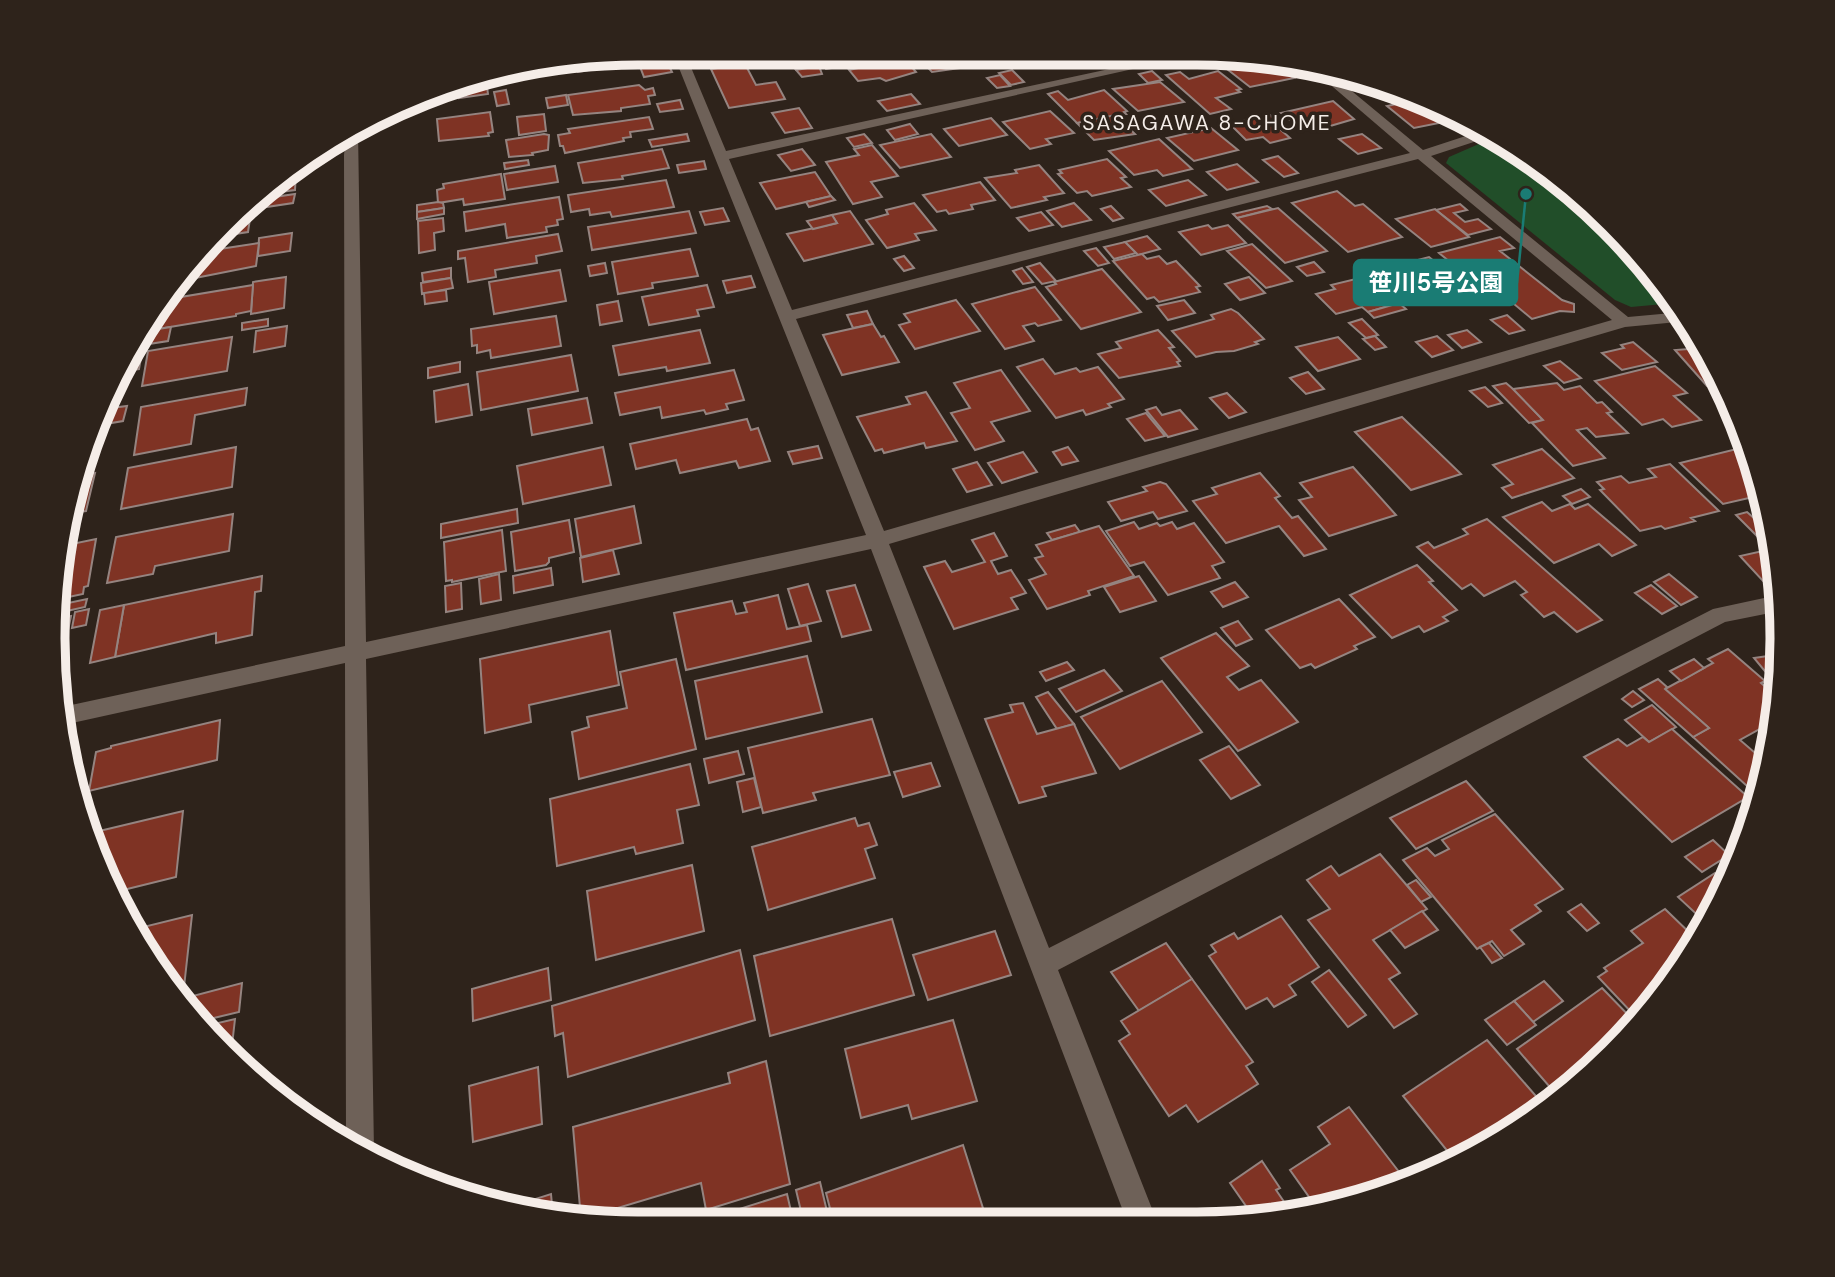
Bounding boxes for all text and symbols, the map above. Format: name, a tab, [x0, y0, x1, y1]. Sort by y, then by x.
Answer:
district label: SASAGAWA 8-CHOME	[1082, 109, 1332, 137]
callout: 笹川5号公園	[1354, 260, 1517, 305]
text: 笹川5号公園	[1369, 267, 1503, 298]

